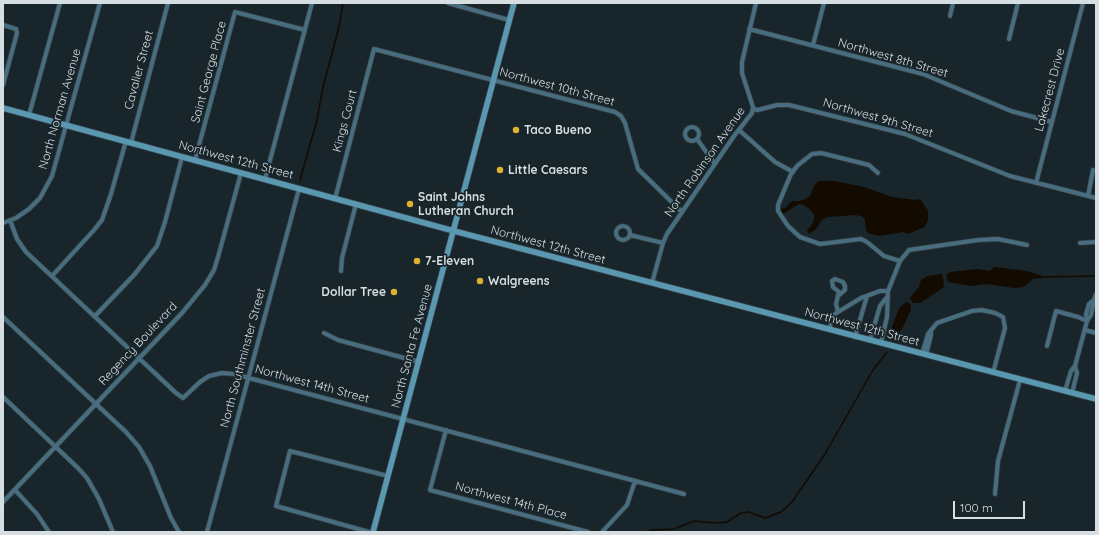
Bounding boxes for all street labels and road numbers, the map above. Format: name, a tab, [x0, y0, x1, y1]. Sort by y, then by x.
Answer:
street label: Saint George Place	[188, 19, 230, 125]
street label: Cavalier Street	[122, 29, 156, 111]
street label: Northwest 8th Street	[836, 35, 950, 81]
street label: North Norman Avenue	[36, 47, 84, 171]
street label: Lakecrest Drive	[1032, 47, 1068, 133]
street label: Northwest 10th Street	[498, 65, 616, 109]
street label: Kings Court	[330, 88, 360, 154]
street label: Northwest 9th Street	[821, 95, 935, 141]
street label: North Robinson Avenue	[662, 104, 748, 220]
street label: Northwest 12th Street	[177, 138, 295, 182]
street label: Northwest 12th Street	[489, 223, 607, 267]
street label: North Santa Fe Avenue	[388, 282, 436, 410]
street label: North Southminster Street	[217, 287, 269, 429]
street label: Regency Boulevard	[96, 299, 180, 389]
street label: Northwest 12th Street	[803, 305, 921, 349]
street label: Northwest 14th Street	[253, 362, 371, 406]
street label: Northwest 14th Place	[454, 479, 568, 523]

